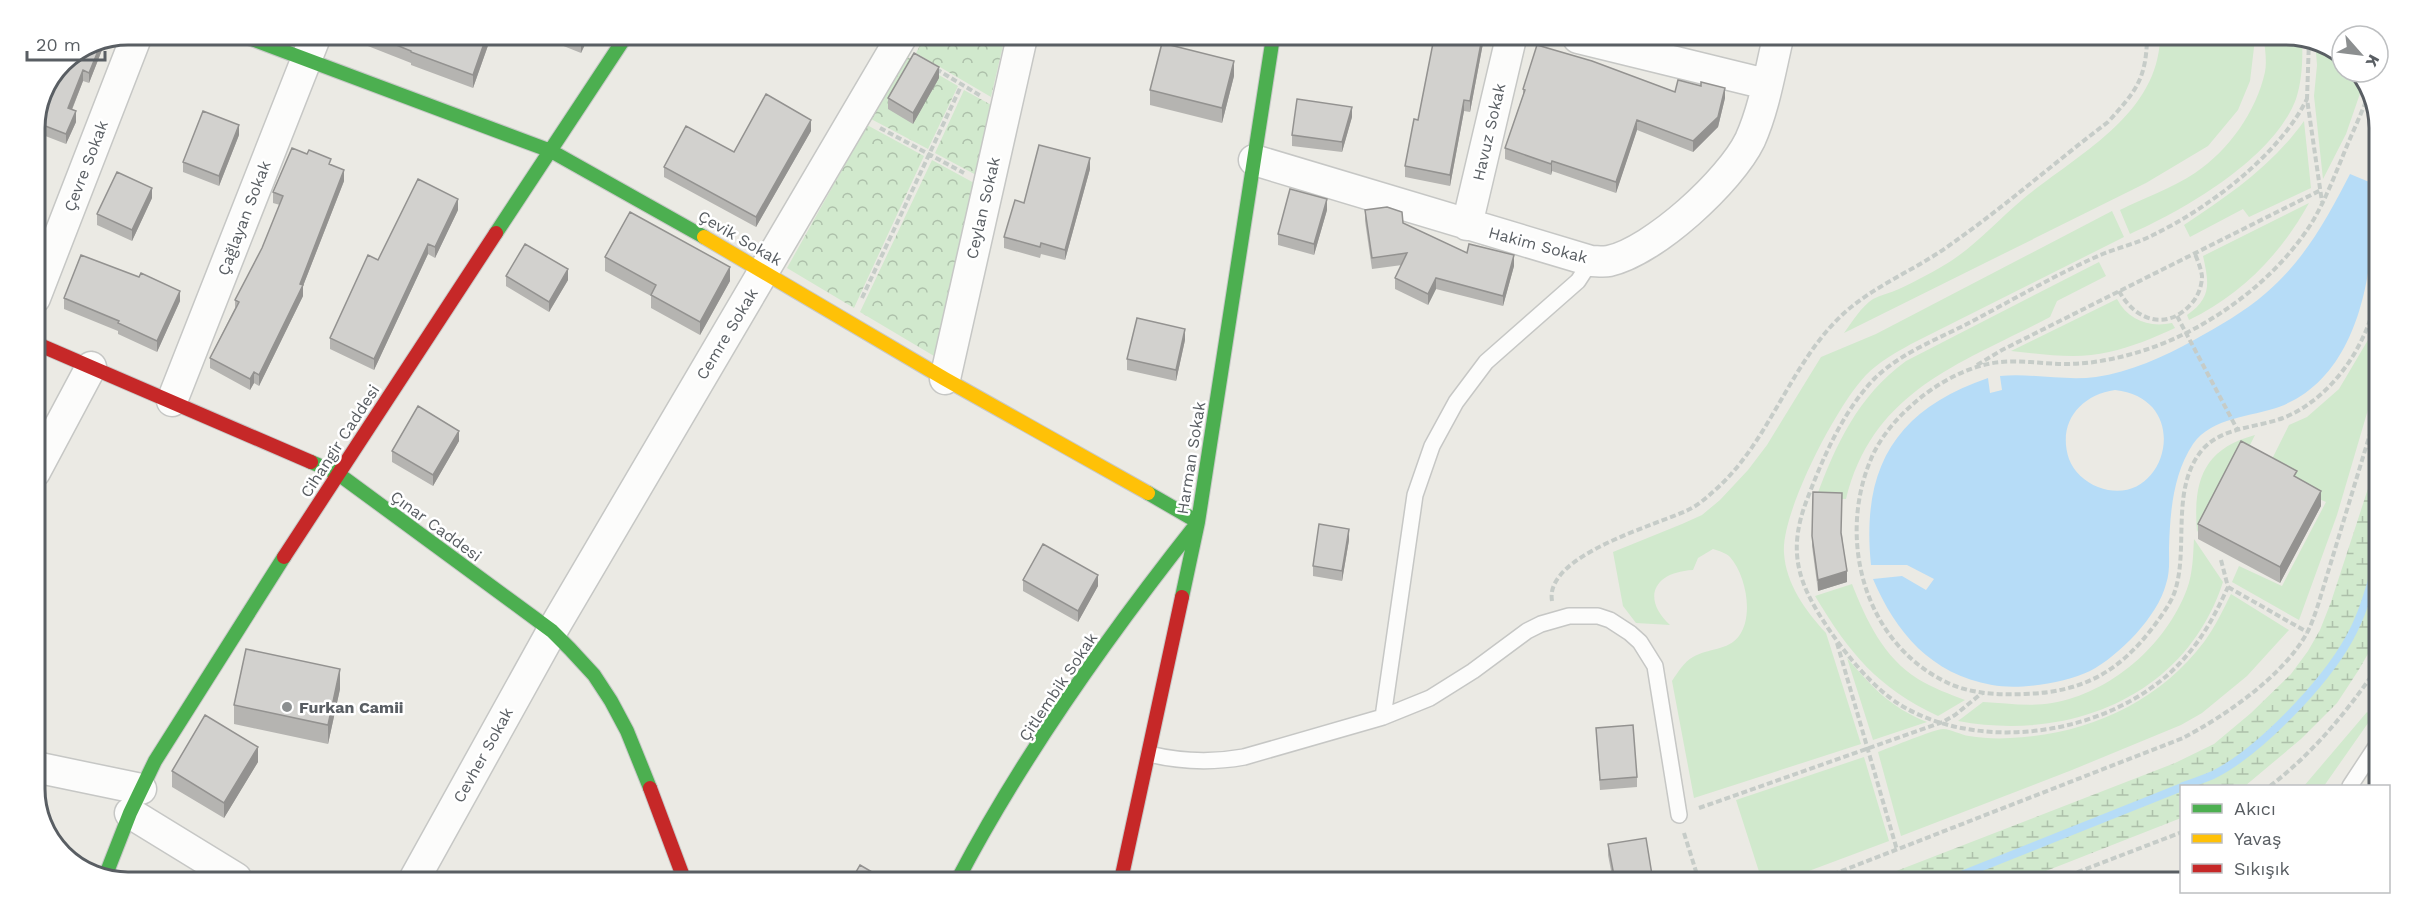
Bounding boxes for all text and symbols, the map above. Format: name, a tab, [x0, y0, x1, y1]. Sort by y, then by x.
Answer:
scale bar	[27, 24, 105, 62]
north arrow	[2330, 24, 2390, 84]
text: 20 m	[36, 34, 81, 55]
text: K	[2362, 51, 2384, 70]
street label: Havuz Sokak	[1469, 81, 1509, 183]
street label: Çevre Sokak	[60, 118, 112, 214]
street label: Ceylan Sokak	[962, 155, 1004, 261]
street label: Çağlayan Sokak	[213, 158, 275, 278]
street label: Çevik Sokak	[695, 206, 785, 270]
street label: Hakim Sokak	[1486, 223, 1590, 267]
street label: Cemre Sokak	[692, 285, 762, 383]
street label: Cihangir Caddesi	[296, 381, 384, 501]
street label: Harman Sokak	[1173, 400, 1209, 516]
street label: Çınar Caddesi	[387, 487, 485, 565]
street label: Çitlembik Sokak	[1015, 629, 1101, 745]
place label: Furkan Camii	[299, 698, 403, 717]
marker: Furkan Camii	[280, 700, 294, 714]
street label: Cevher Sokak	[449, 704, 517, 806]
legend	[2180, 785, 2390, 893]
text: Akıcı	[2234, 798, 2276, 819]
text: Yavaş	[2234, 828, 2281, 849]
text: Sıkışık	[2234, 858, 2290, 879]

